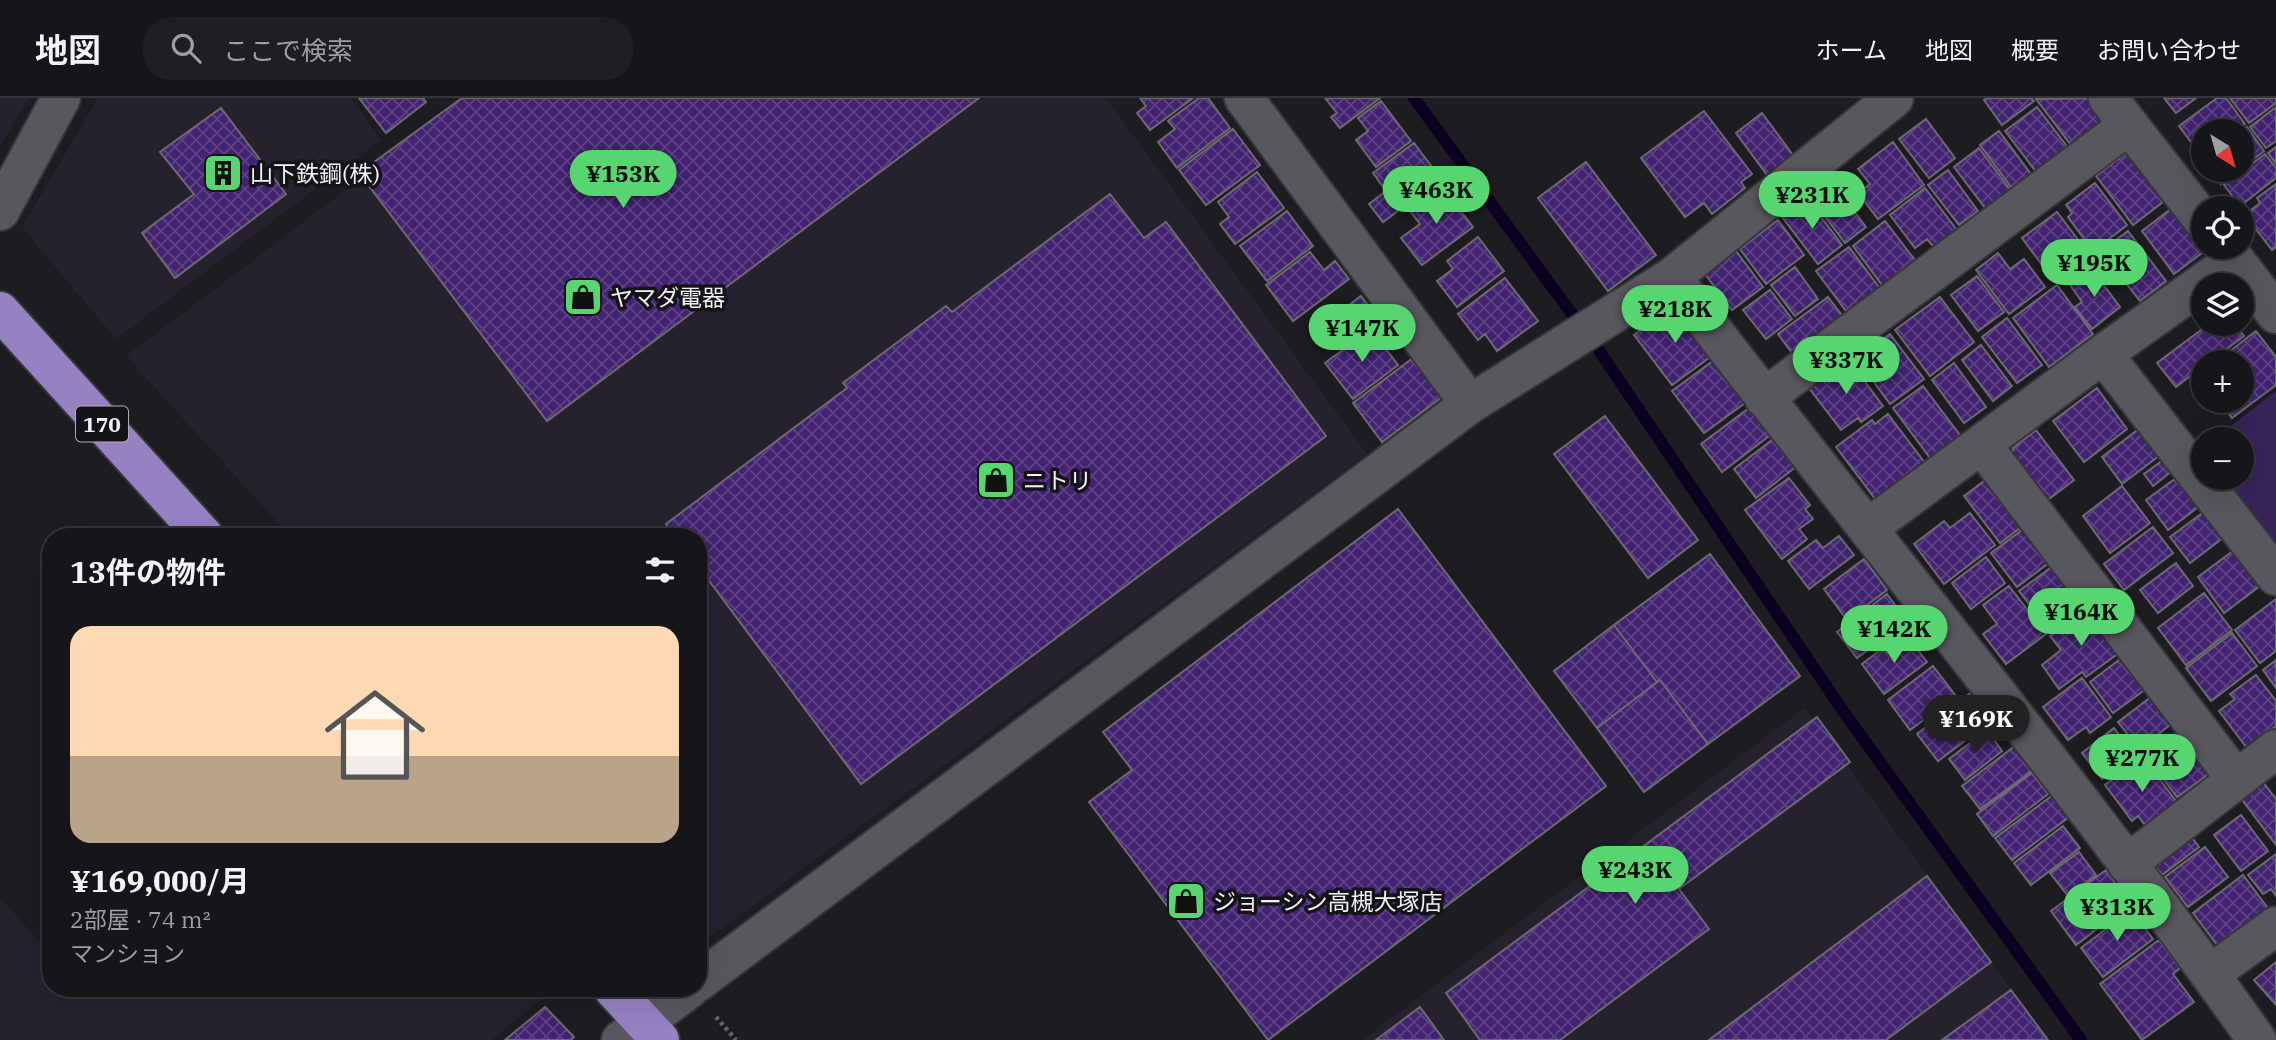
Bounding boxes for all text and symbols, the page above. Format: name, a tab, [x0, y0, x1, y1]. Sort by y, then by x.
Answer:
search box	[143, 17, 633, 80]
text: 地図	[35, 28, 101, 71]
icon: search	[167, 29, 205, 67]
text: ここで検索	[223, 33, 353, 67]
text: ホーム	[1816, 34, 1887, 66]
text: 地図	[1925, 34, 1973, 66]
text: 概要	[2011, 34, 2059, 66]
text: お問い合わせ	[2097, 34, 2241, 66]
north arrow	[2191, 119, 2254, 182]
map controls	[2191, 119, 2254, 490]
pin: ¥153K	[574, 150, 672, 210]
building icon: 山下鉄鋼(株)	[202, 152, 244, 194]
place label: 山下鉄鋼(株)	[250, 158, 380, 188]
text: ¥153K	[586, 158, 660, 188]
pin: ¥463K	[1387, 166, 1485, 226]
pin: ¥231K	[1763, 172, 1861, 231]
text: ¥463K	[1399, 174, 1473, 204]
text: ¥231K	[1775, 179, 1849, 209]
button: locate	[2191, 196, 2254, 259]
pin: ¥195K	[2045, 240, 2143, 299]
text: ¥195K	[2057, 247, 2131, 277]
button: layers	[2191, 273, 2254, 336]
shop icon: ヤマダ電器	[562, 276, 604, 318]
place label: ヤマダ電器	[610, 282, 725, 312]
pin: ¥218K	[1626, 286, 1724, 345]
text: ¥218K	[1638, 293, 1712, 323]
pin: ¥147K	[1313, 304, 1411, 364]
text: ¥147K	[1325, 312, 1399, 342]
pin: ¥337K	[1797, 336, 1895, 396]
text: ¥337K	[1809, 344, 1883, 374]
button: +	[2191, 350, 2254, 413]
road number: 170	[76, 406, 128, 442]
button: −	[2191, 427, 2254, 490]
shop icon: ニトリ	[975, 459, 1017, 501]
place label: ニトリ	[1023, 465, 1092, 495]
icon: filters	[641, 551, 679, 589]
text: 13件の物件	[70, 552, 226, 591]
pin: ¥164K	[2032, 588, 2130, 648]
text: ¥164K	[2044, 596, 2118, 626]
pin: ¥142K	[1845, 606, 1943, 665]
text: ¥142K	[1857, 613, 1931, 643]
icon: home	[312, 672, 438, 798]
pin: ¥169K	[1927, 696, 2025, 755]
text: ¥169K	[1939, 703, 2013, 733]
pin: ¥277K	[2093, 734, 2191, 794]
text: ¥277K	[2105, 742, 2179, 772]
pin: ¥243K	[1586, 846, 1684, 906]
text: ¥243K	[1598, 854, 1672, 884]
text: ¥169,000/月	[70, 861, 250, 900]
shop icon: ジョーシン高槻大塚店	[1165, 880, 1207, 922]
pin: ¥313K	[2068, 884, 2166, 943]
place label: ジョーシン高槻大塚店	[1213, 886, 1443, 916]
text: ¥313K	[2080, 891, 2154, 921]
text: 2部屋 · 74 m²	[70, 904, 211, 934]
text: マンション	[70, 938, 185, 968]

